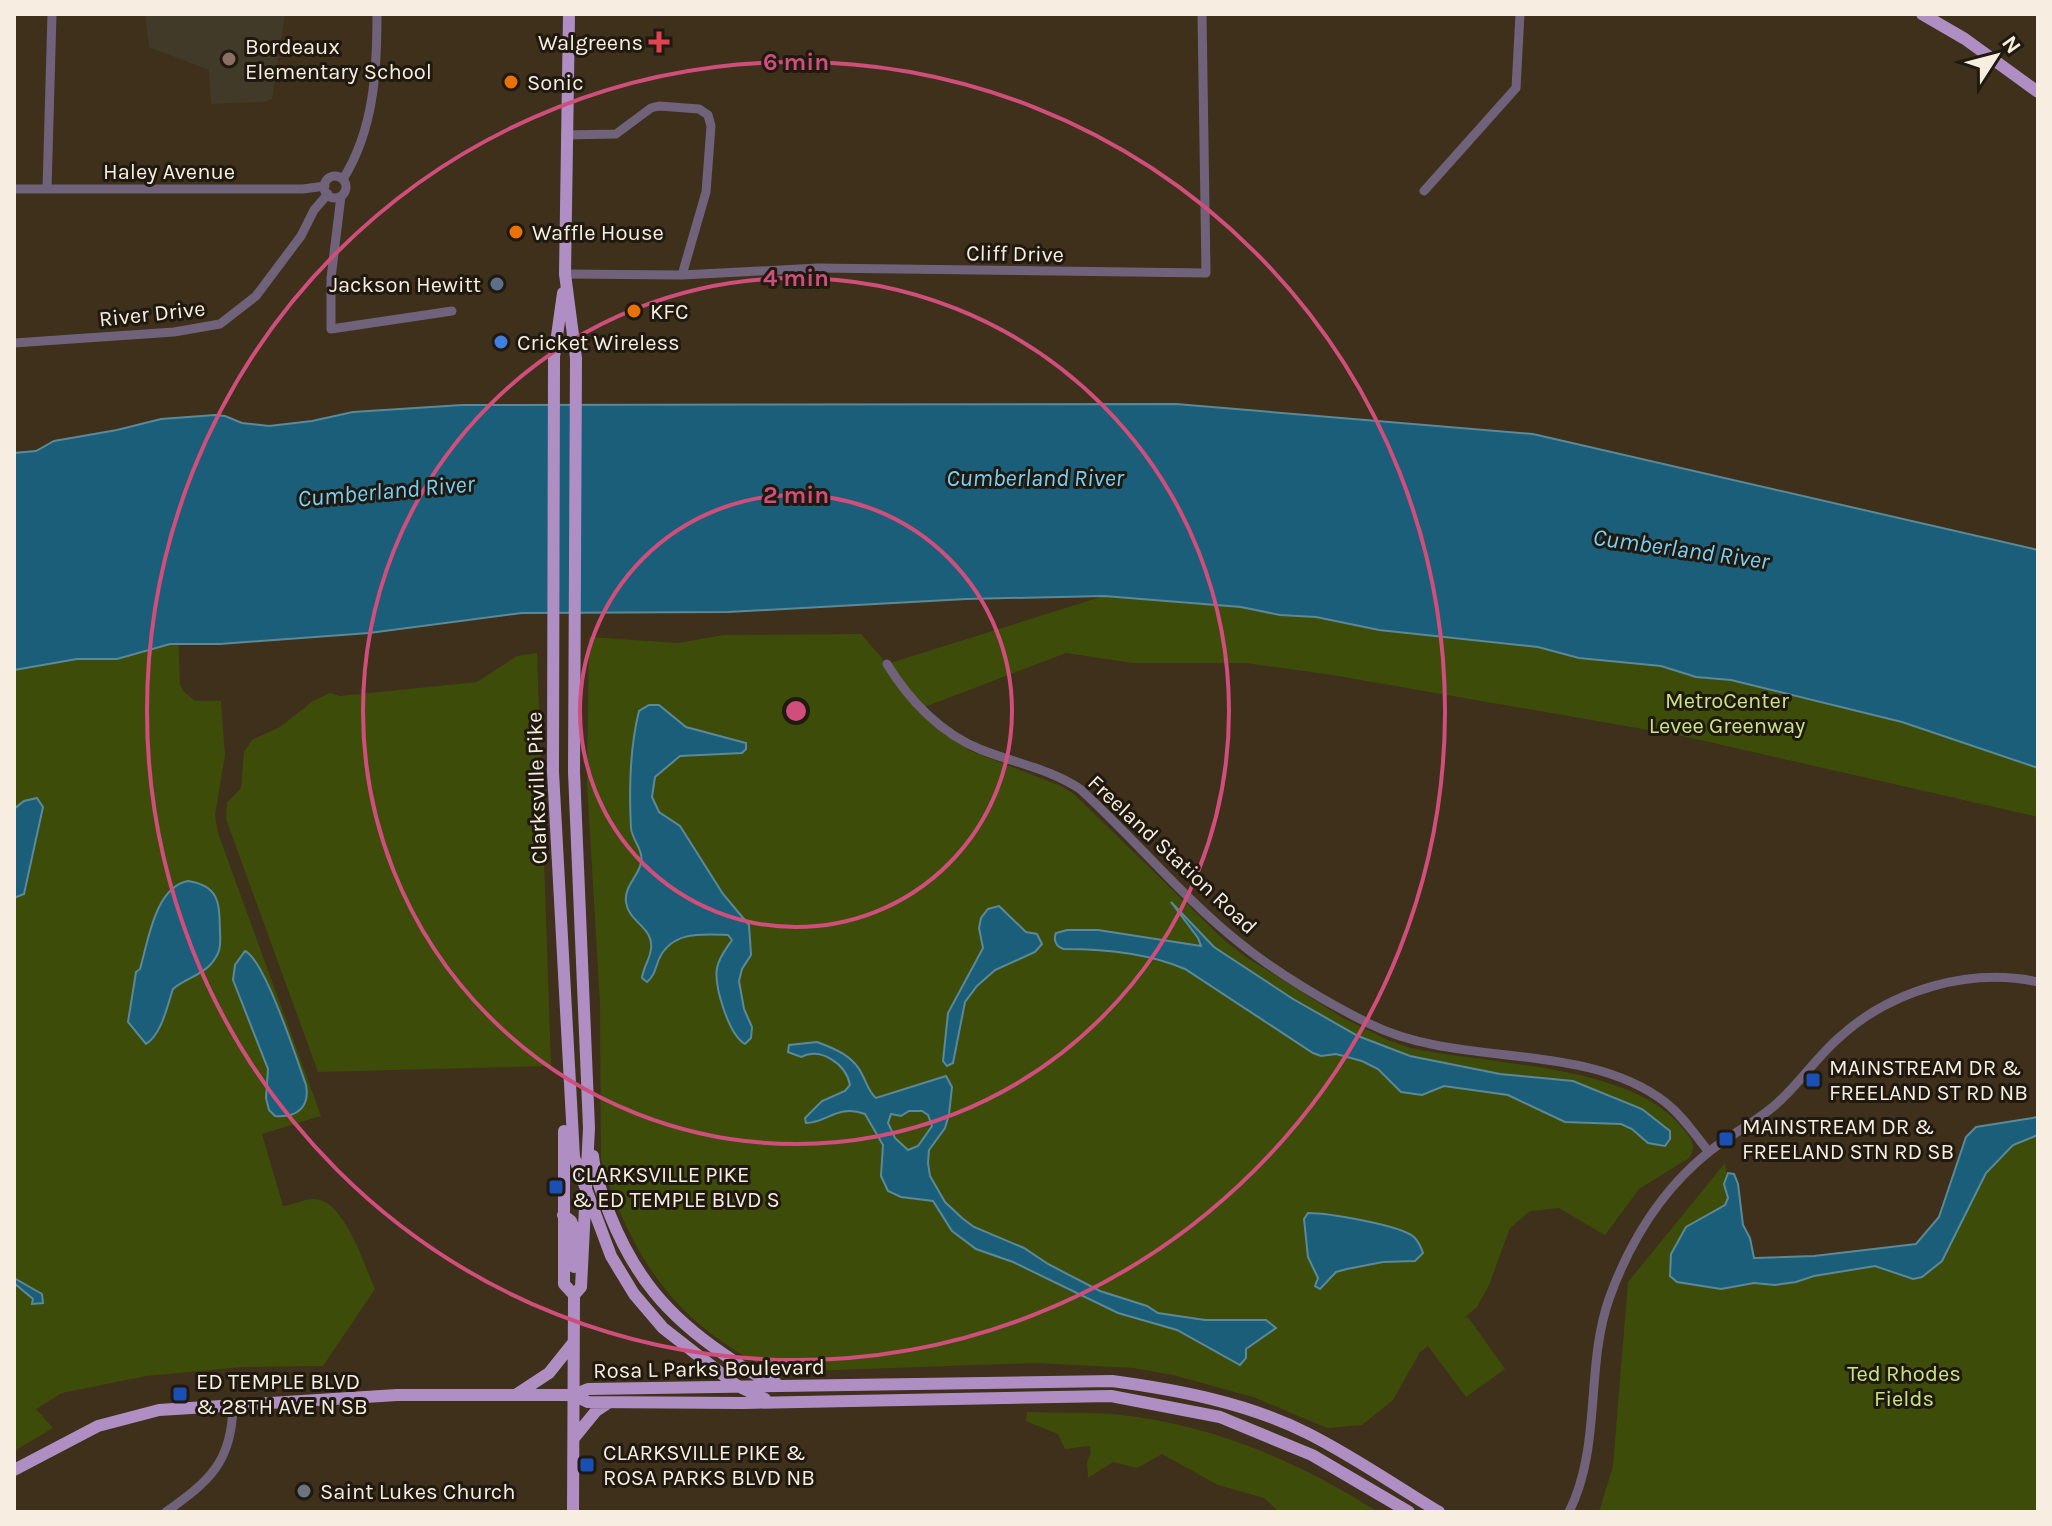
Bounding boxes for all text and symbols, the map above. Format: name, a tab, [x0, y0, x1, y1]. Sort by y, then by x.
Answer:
north arrow	[1956, 16, 2036, 96]
place label: Walgreens	[538, 30, 643, 56]
text: N	[1996, 31, 2027, 59]
marker: Walgreens	[650, 33, 668, 51]
place label: Bordeaux Elementary School	[245, 34, 432, 85]
text: 6 min	[763, 48, 829, 76]
marker: Bordeaux Elementary School	[220, 50, 238, 68]
place label: Sonic	[527, 70, 584, 96]
marker: Sonic	[502, 73, 520, 91]
street label: Haley Avenue	[103, 159, 235, 185]
place label: Waffle House	[532, 220, 664, 246]
marker: Waffle House	[507, 223, 525, 241]
street label: Cliff Drive	[966, 240, 1064, 268]
text: 4 min	[763, 264, 829, 292]
place label: Jackson Hewitt	[329, 272, 481, 298]
marker: Jackson Hewitt	[488, 275, 506, 293]
street label: River Drive	[98, 295, 207, 333]
place label: KFC	[650, 299, 688, 325]
marker: KFC	[625, 302, 643, 320]
place label: Cricket Wireless	[517, 330, 680, 356]
marker: Cricket Wireless	[492, 333, 510, 351]
water label: Cumberland River	[946, 464, 1125, 492]
water label: Cumberland River	[296, 469, 476, 513]
text: 2 min	[763, 481, 829, 509]
water label: Cumberland River	[1591, 523, 1772, 575]
park label: MetroCenter Levee Greenway	[1649, 688, 1805, 739]
centre of rings	[782, 697, 810, 725]
street label: Clarksville Pike	[521, 711, 553, 865]
street label: Freeland Station Road	[1082, 770, 1262, 940]
place label: MAINSTREAM DR & FREELAND ST RD NB	[1829, 1055, 2028, 1106]
marker: MAINSTREAM DR & FREELAND ST RD NB	[1804, 1071, 1822, 1089]
place label: MAINSTREAM DR & FREELAND STN RD SB	[1742, 1114, 1954, 1165]
marker: MAINSTREAM DR & FREELAND STN RD SB	[1717, 1130, 1735, 1148]
place label: CLARKSVILLE PIKE & ED TEMPLE BLVD S	[572, 1162, 780, 1213]
marker: CLARKSVILLE PIKE & ED TEMPLE BLVD S	[547, 1178, 565, 1196]
street label: Rosa L Parks Boulevard	[593, 1354, 825, 1384]
park label: Ted Rhodes Fields	[1847, 1361, 1961, 1412]
place label: ED TEMPLE BLVD & 28TH AVE N SB	[196, 1369, 368, 1420]
marker: ED TEMPLE BLVD & 28TH AVE N SB	[171, 1385, 189, 1403]
place label: CLARKSVILLE PIKE & ROSA PARKS BLVD NB	[603, 1440, 815, 1491]
marker: CLARKSVILLE PIKE & ROSA PARKS BLVD NB	[578, 1456, 596, 1474]
place label: Saint Lukes Church	[320, 1479, 516, 1505]
marker: Saint Lukes Church	[295, 1482, 313, 1500]

